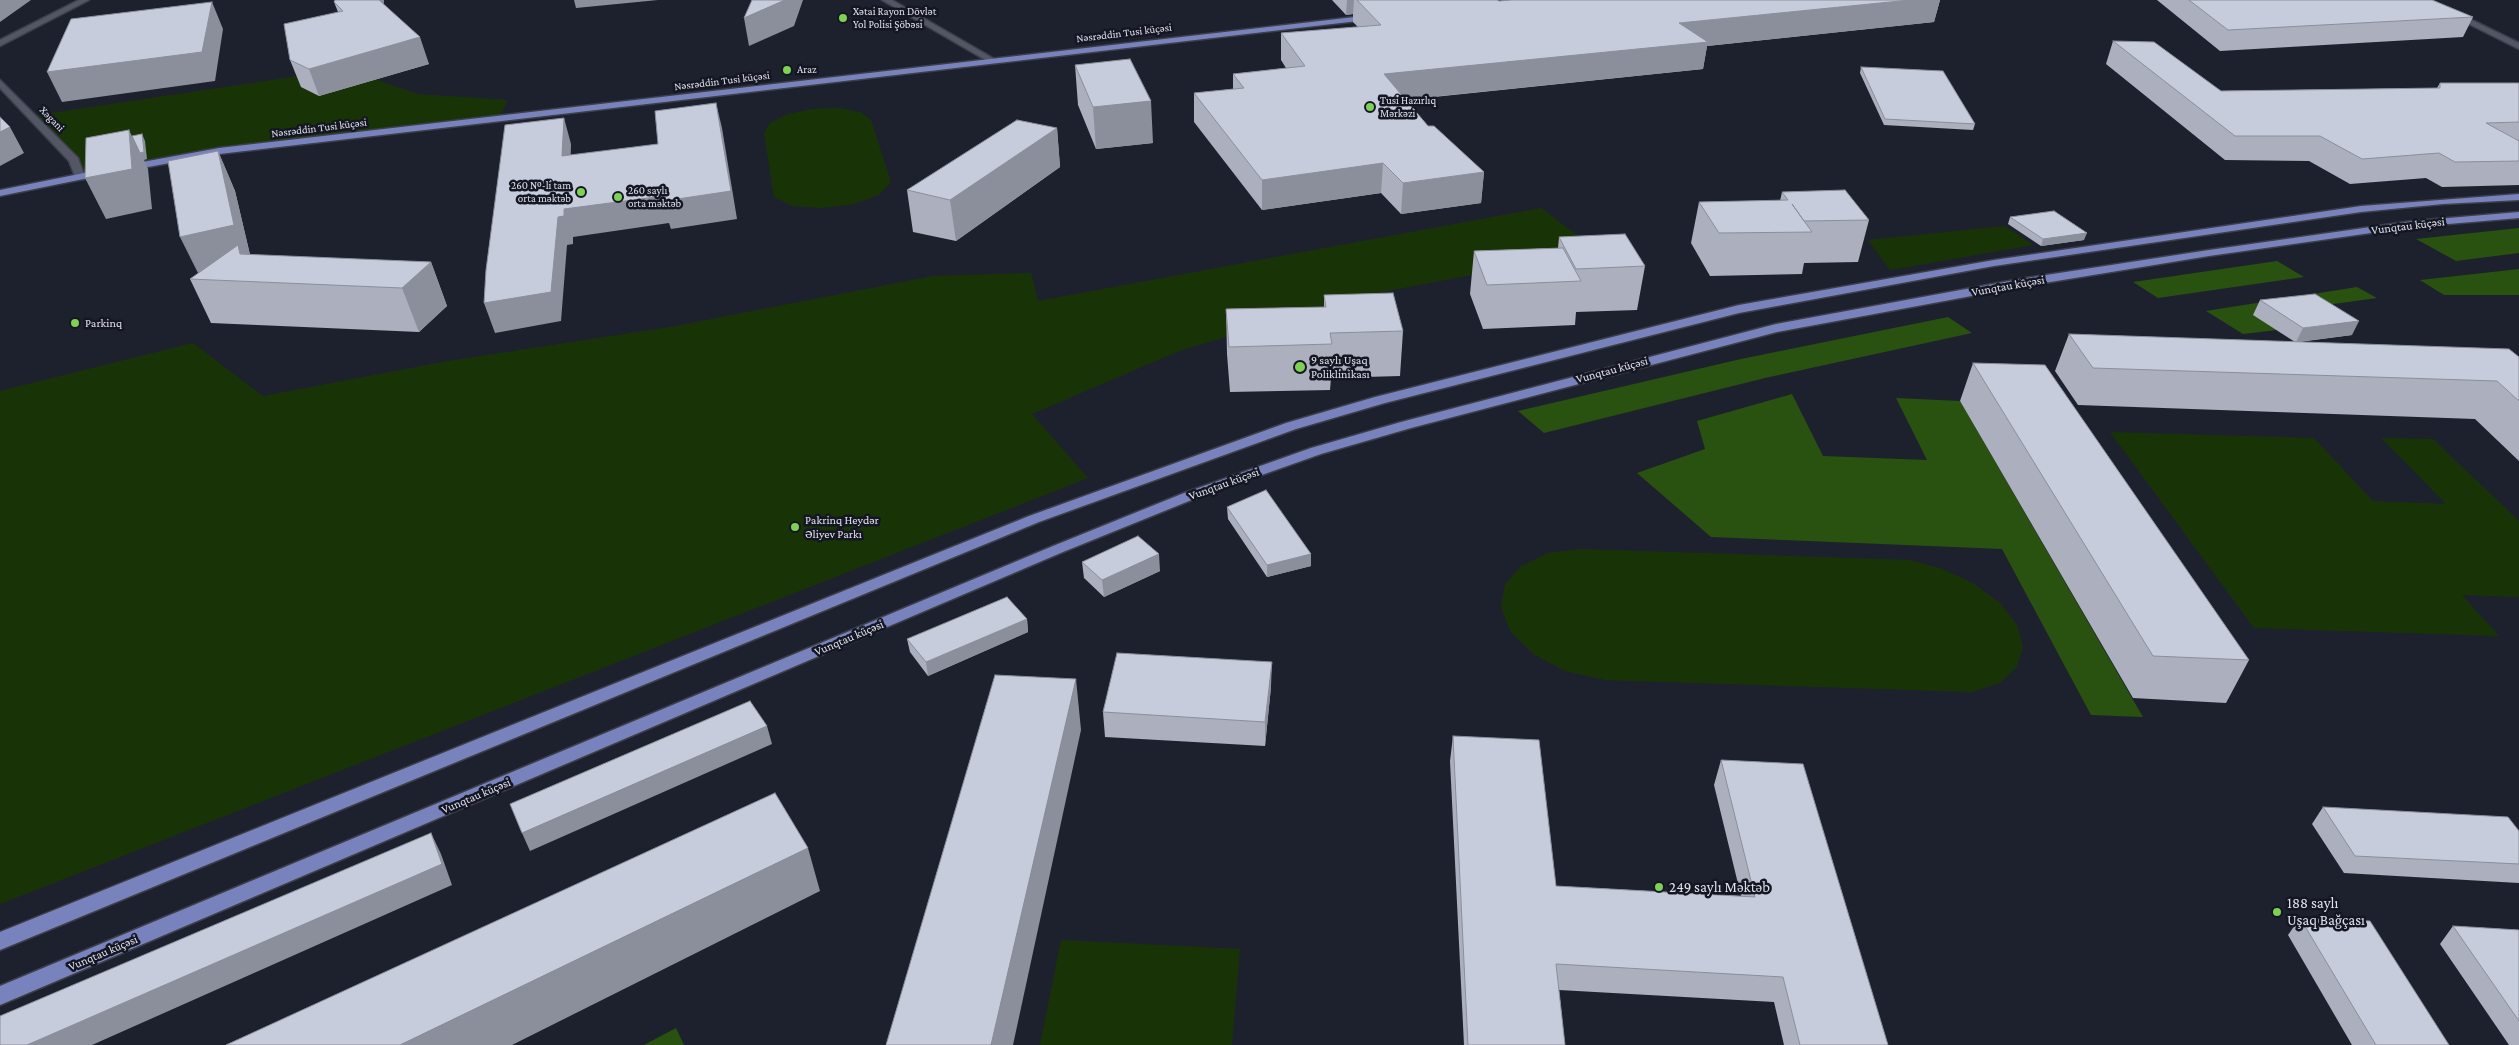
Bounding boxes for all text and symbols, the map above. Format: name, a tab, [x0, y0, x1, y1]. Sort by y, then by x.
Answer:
place label: Xətai Rayon Dövlət Yol Polisi Şöbəsi	[853, 5, 936, 31]
marker: Xətai Rayon Dövlət Yol Polisi Şöbəsi	[837, 12, 849, 24]
street label: Nəsrəddin Tusi küçəsi	[1076, 21, 1172, 45]
place label: Araz	[797, 63, 817, 77]
marker: Araz	[781, 64, 793, 76]
street label: Nəsrəddin Tusi küçəsi	[674, 69, 770, 93]
place label: Tusi Hazırlıq Mərkəzi	[1380, 94, 1436, 120]
marker: Tusi Hazırlıq Mərkəzi	[1364, 101, 1376, 113]
street label: Xəgani	[37, 104, 67, 134]
street label: Nəsrəddin Tusi küçəsi	[271, 116, 367, 140]
place label: 260 №-li tam orta məktəb	[511, 179, 571, 205]
place label: 260 saylı orta məktəb	[628, 184, 681, 210]
marker: 260 №-li tam orta məktəb	[575, 186, 587, 198]
marker: 260 saylı orta məktəb	[612, 191, 624, 203]
street label: Vunqtau küçəsi	[2370, 214, 2446, 238]
street label: Vunqtau küçəsi	[1970, 272, 2046, 300]
place label: Parkinq	[85, 316, 122, 330]
marker: Parkinq	[69, 317, 81, 329]
place label: 9 saylı Uşaq Poliklinikası	[1311, 353, 1370, 381]
street label: Vunqtau küçəsi	[1574, 353, 1650, 387]
marker: 9 saylı Uşaq Poliklinikası	[1293, 360, 1307, 374]
street label: Vunqtau küçəsi	[1187, 465, 1261, 503]
place label: Pakrinq Heydər Əliyev Parkı	[805, 513, 879, 541]
marker: Pakrinq Heydər Əliyev Parkı	[789, 521, 801, 533]
street label: Vunqtau küçəsi	[812, 617, 886, 659]
street label: Vunqtau küçəsi	[439, 775, 513, 817]
place label: 249 saylı Məktəb	[1669, 878, 1770, 896]
marker: 249 saylı Məktəb	[1653, 881, 1665, 893]
place label: 188 saylı Uşaq Bağçası	[2287, 894, 2365, 929]
marker: 188 saylı Uşaq Bağçası	[2271, 906, 2283, 918]
street label: Vunqtau küçəsi	[66, 932, 140, 974]

